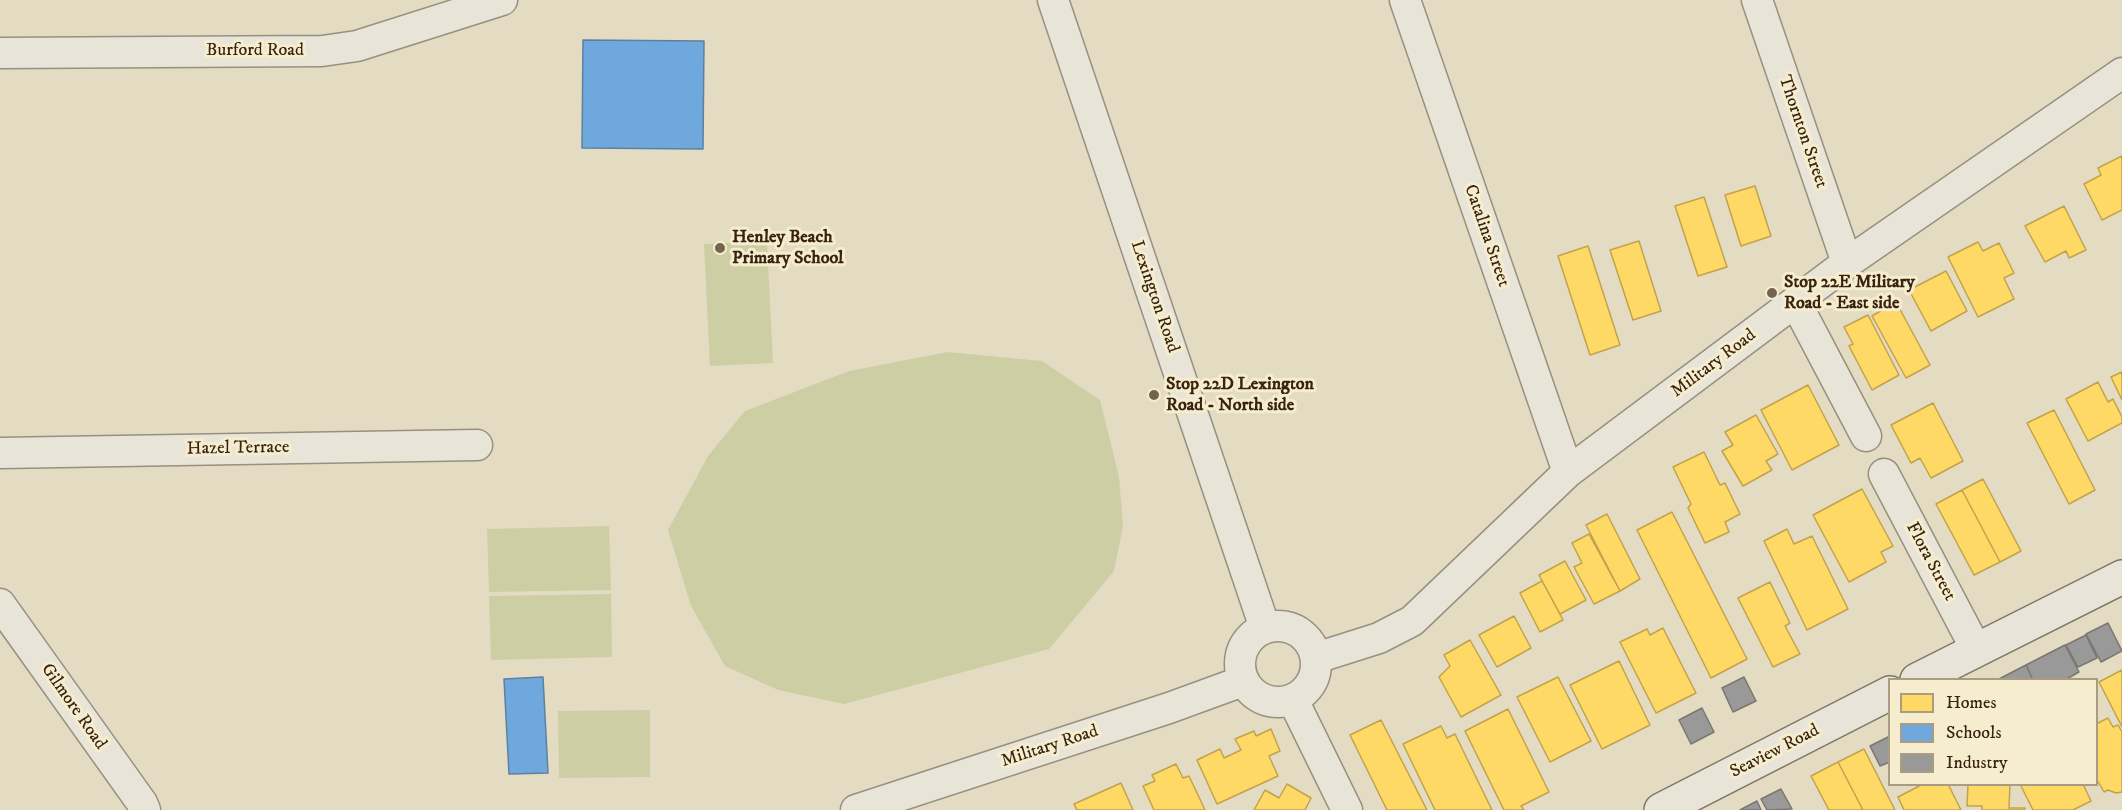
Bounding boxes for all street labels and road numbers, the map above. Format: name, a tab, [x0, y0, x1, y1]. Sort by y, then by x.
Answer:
street label: Burford Road	[206, 40, 304, 62]
street label: Thornton Street	[1773, 73, 1831, 191]
street label: Catalina Street	[1458, 182, 1514, 290]
street label: Lexington Road	[1125, 238, 1183, 356]
street label: Military Road	[1667, 325, 1761, 403]
street label: Hazel Terrace	[186, 437, 290, 461]
street label: Flora Street	[1900, 519, 1960, 605]
street label: Gilmore Road	[35, 660, 111, 754]
street label: Seaview Road	[1727, 720, 1823, 784]
street label: Military Road	[999, 721, 1101, 773]

